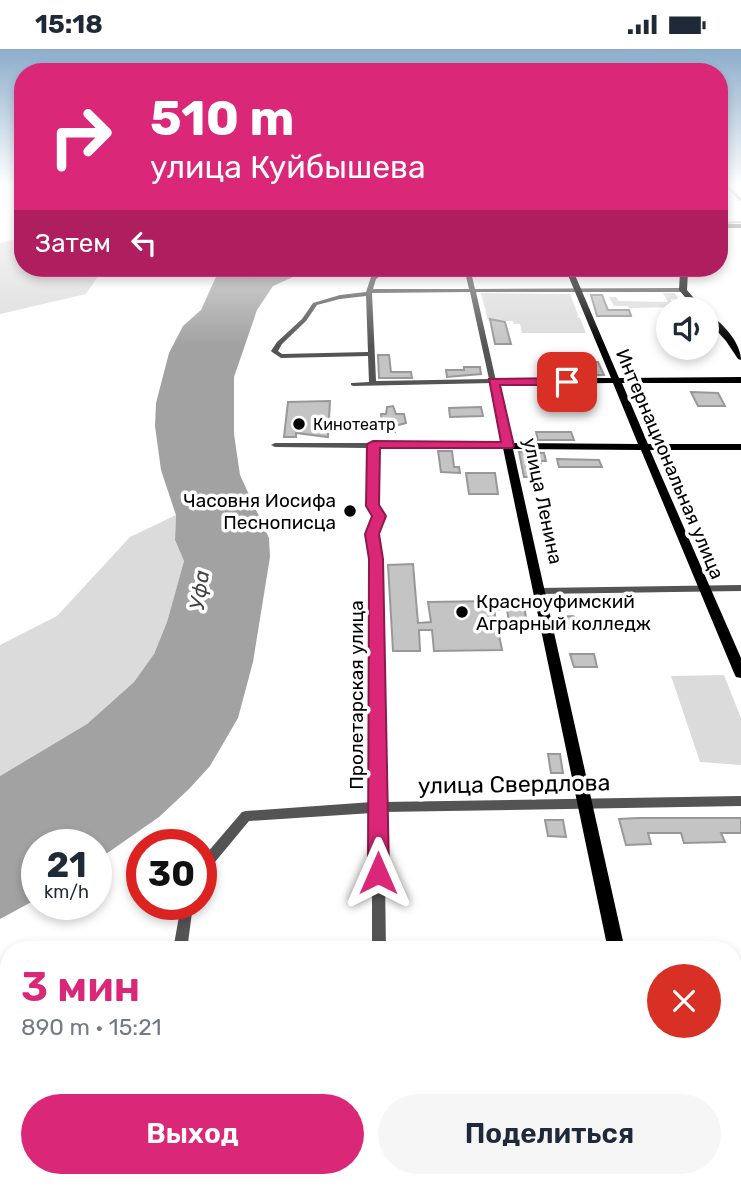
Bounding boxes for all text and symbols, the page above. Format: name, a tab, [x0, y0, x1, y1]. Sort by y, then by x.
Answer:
text: 15:18	[35, 9, 103, 40]
text: 510 m	[150, 89, 294, 147]
icon: right	[35, 91, 126, 182]
text: улица Куйбышева	[150, 148, 426, 186]
icon: left	[125, 224, 163, 262]
text: Затем	[35, 228, 111, 259]
map controls	[656, 297, 719, 360]
button: sound	[656, 297, 719, 360]
street label: Интернациональная улица	[611, 345, 729, 583]
pin	[537, 352, 597, 412]
icon: arrive	[548, 363, 586, 401]
place label: Кинотеатр	[313, 415, 396, 434]
marker: Кинотеатр	[291, 416, 307, 432]
street label: улица Ленина	[518, 436, 568, 566]
place label: Часовня Иосифа Песнописца	[183, 489, 336, 534]
marker: Часовня Иосифа Песнописца	[342, 503, 358, 519]
water label: Уфа	[184, 569, 214, 611]
place label: Красноуфимский Аграрный колледж	[476, 590, 651, 635]
street label: Пролетарская улица	[345, 600, 368, 790]
marker: Красноуфимский Аграрный колледж	[454, 604, 470, 620]
street label: улица Свердлова	[417, 768, 611, 800]
speed limit sign: 30	[126, 829, 217, 920]
position arrow	[341, 836, 415, 910]
text: 21	[46, 844, 87, 886]
text: km/h	[44, 881, 89, 903]
text: 3 мин	[21, 962, 140, 1012]
button: close	[647, 964, 721, 1038]
text: 890 m · 15:21	[21, 1013, 162, 1041]
button: Выход	[21, 1094, 364, 1174]
button: Поделиться	[378, 1094, 721, 1174]

